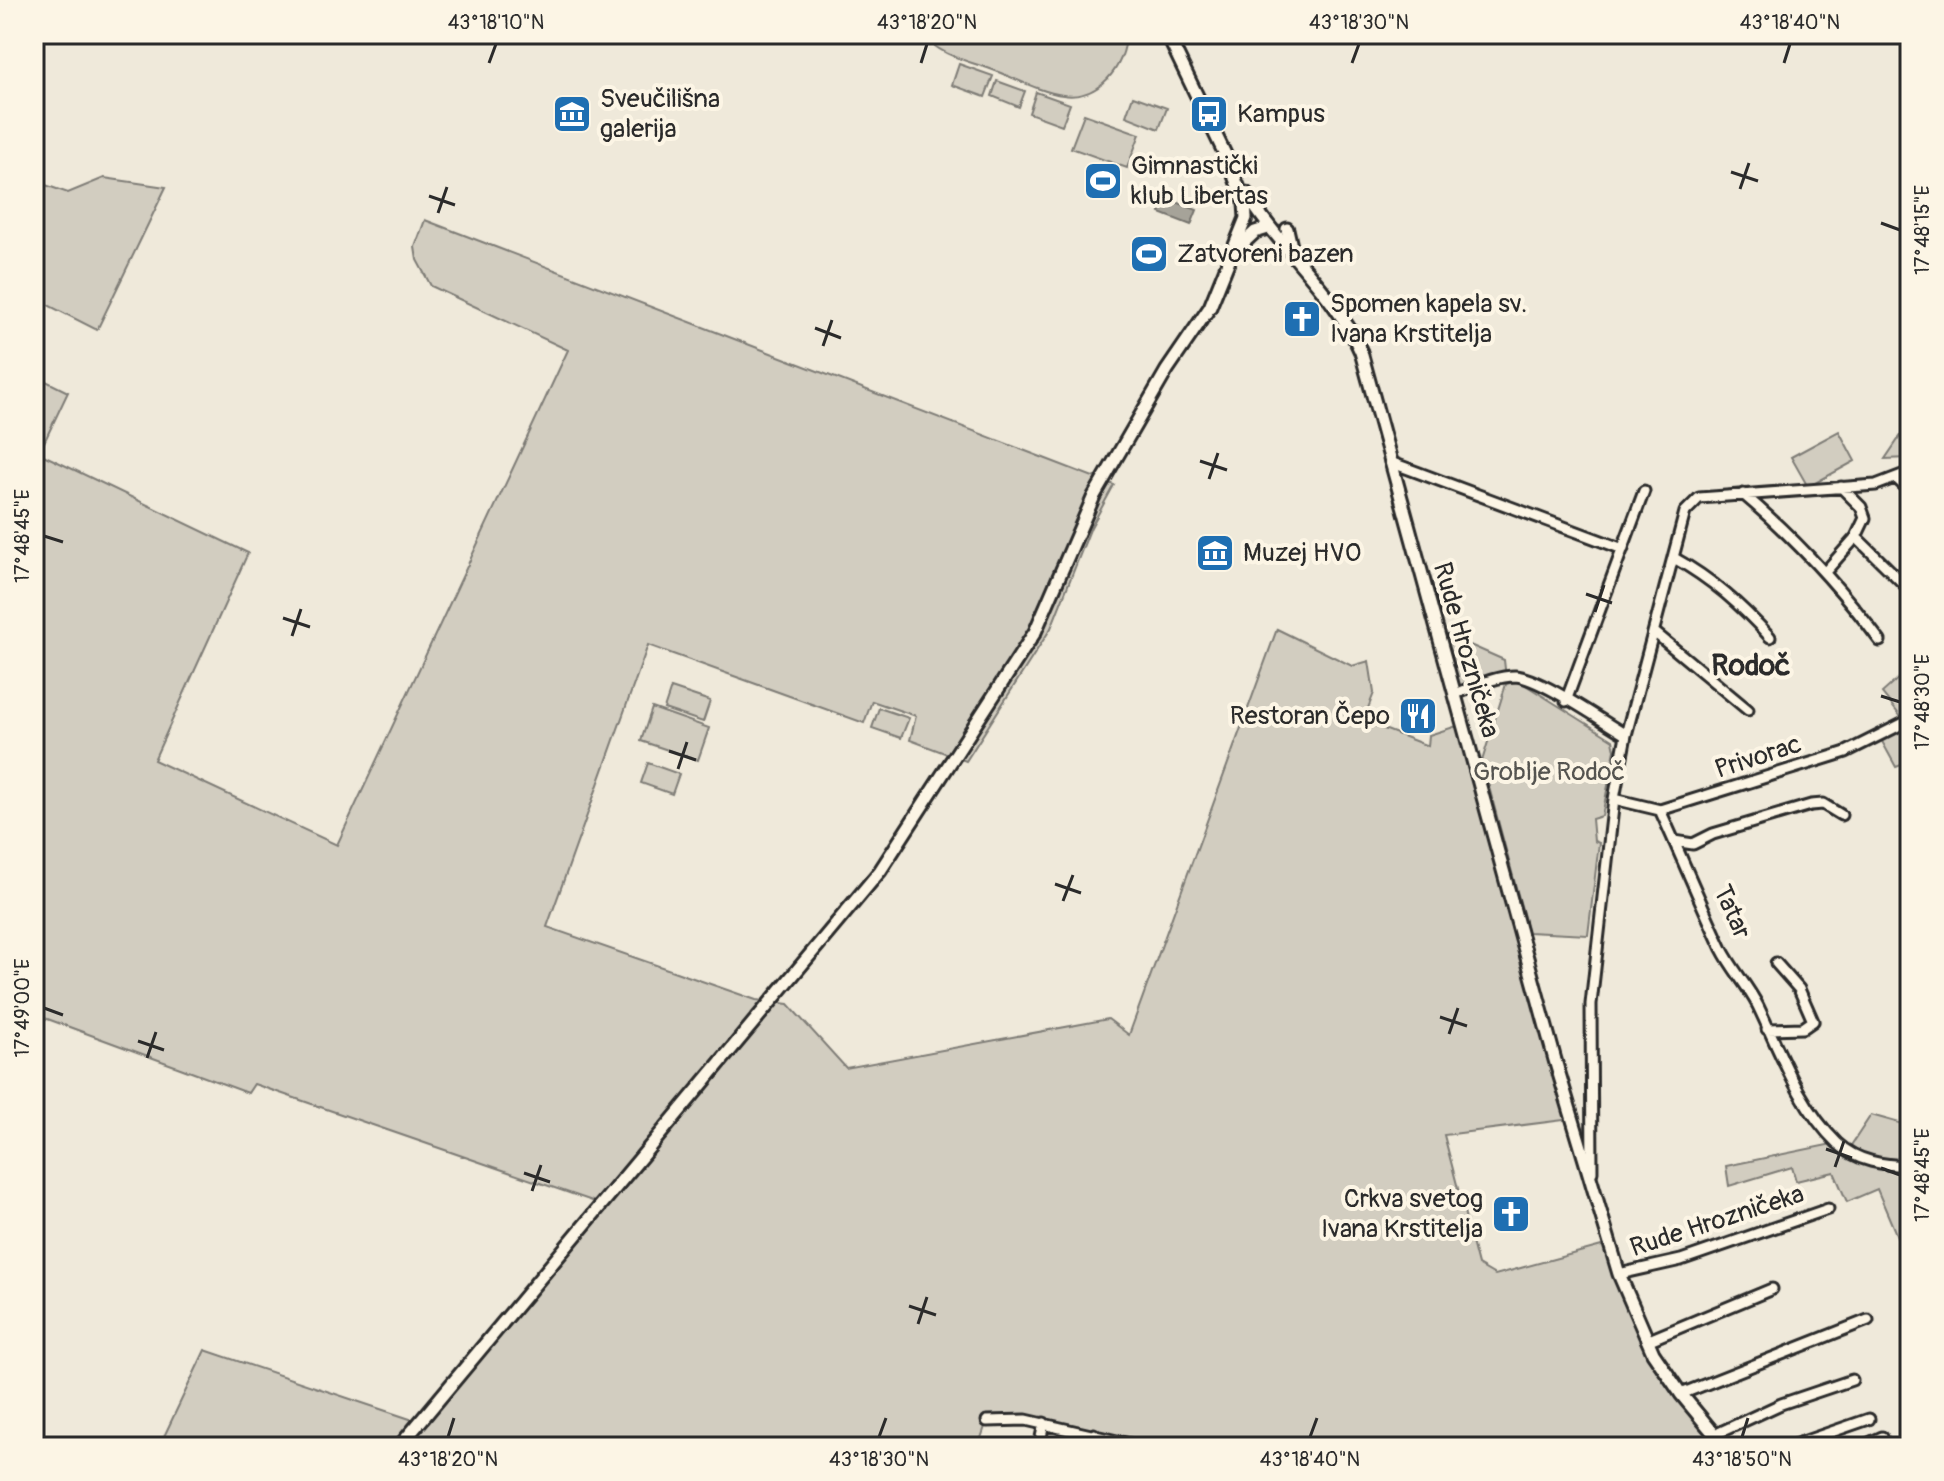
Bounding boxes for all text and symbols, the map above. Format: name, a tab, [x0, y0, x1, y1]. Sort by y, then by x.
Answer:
text: 43°18'10"N	[448, 10, 544, 35]
text: 43°18'20"N	[877, 10, 977, 35]
text: 43°18'30"N	[1309, 10, 1409, 35]
text: 43°18'40"N	[1740, 10, 1840, 35]
place label: Sveučilišna galerija	[600, 83, 720, 145]
museum icon: Sveučilišna galerija	[551, 93, 593, 135]
bus stop icon: Kampus	[1188, 93, 1230, 135]
place label: Kampus	[1237, 98, 1325, 130]
place label: Gimnastički klub Libertas	[1131, 150, 1268, 212]
sports icon: Gimnastički klub Libertas	[1082, 160, 1124, 202]
text: 17°48'15"E	[1910, 185, 1935, 275]
sports icon: Zatvoreni bazen	[1128, 233, 1170, 275]
place label: Zatvoreni bazen	[1177, 238, 1354, 270]
place label: Spomen kapela sv. Ivana Krstitelja	[1330, 288, 1527, 350]
church icon: Spomen kapela sv. Ivana Krstitelja	[1281, 298, 1323, 340]
text: 17°48'45"E	[10, 489, 35, 583]
museum icon: Muzej HVO	[1194, 532, 1236, 574]
place label: Muzej HVO	[1243, 537, 1361, 569]
street label: Rude Hrozničeka	[1426, 559, 1506, 741]
district label: Rodoč	[1711, 647, 1791, 684]
text: 17°48'30"E	[1910, 654, 1935, 750]
restaurant icon: Restoran Čepo	[1397, 695, 1439, 737]
place label: Restoran Čepo	[1230, 700, 1390, 732]
street label: Privorac	[1711, 728, 1805, 786]
park label: Groblje Rodoč	[1473, 756, 1625, 788]
street label: Tatar	[1706, 880, 1758, 945]
text: 17°49'00"E	[10, 959, 35, 1057]
text: 17°48'45"E	[1910, 1128, 1935, 1222]
street label: Rude Hrozničeka	[1626, 1178, 1808, 1264]
place label: Crkva svetog Ivana Krstitelja	[1321, 1183, 1483, 1245]
church icon: Crkva svetog Ivana Krstitelja	[1490, 1193, 1532, 1235]
text: 43°18'20"N	[398, 1447, 498, 1472]
text: 43°18'30"N	[829, 1447, 929, 1472]
text: 43°18'40"N	[1260, 1447, 1360, 1472]
text: 43°18'50"N	[1692, 1447, 1792, 1472]

